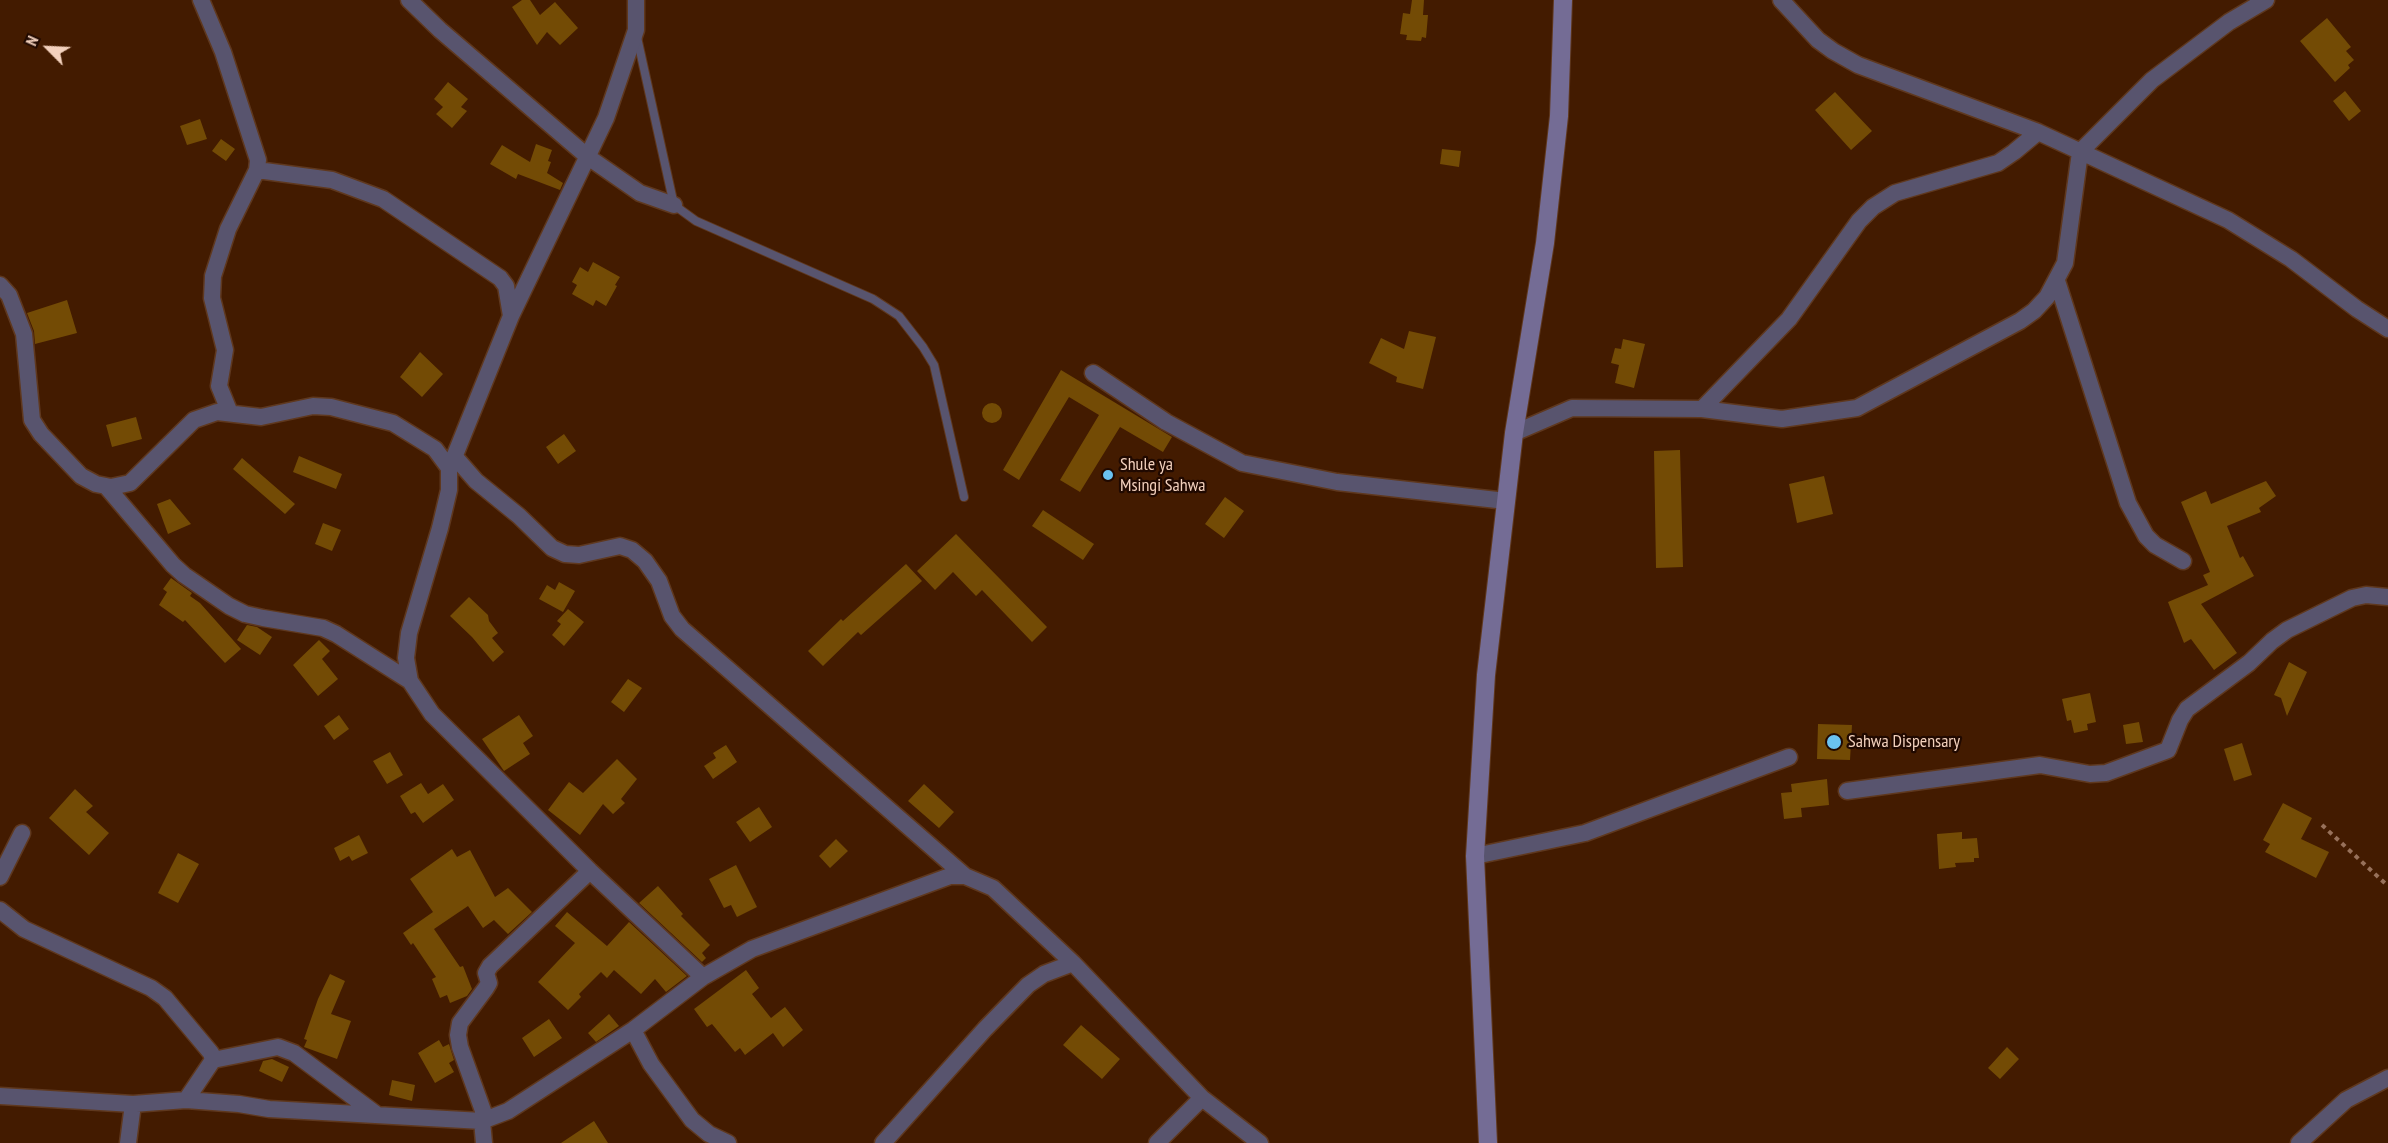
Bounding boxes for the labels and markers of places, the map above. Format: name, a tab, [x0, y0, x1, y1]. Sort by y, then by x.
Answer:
place label: Shule ya Msingi Sahwa	[1120, 454, 1205, 496]
marker: Shule ya Msingi Sahwa	[1101, 468, 1115, 482]
place label: Sahwa Dispensary	[1848, 731, 1960, 753]
marker: Sahwa Dispensary	[1825, 733, 1843, 751]

